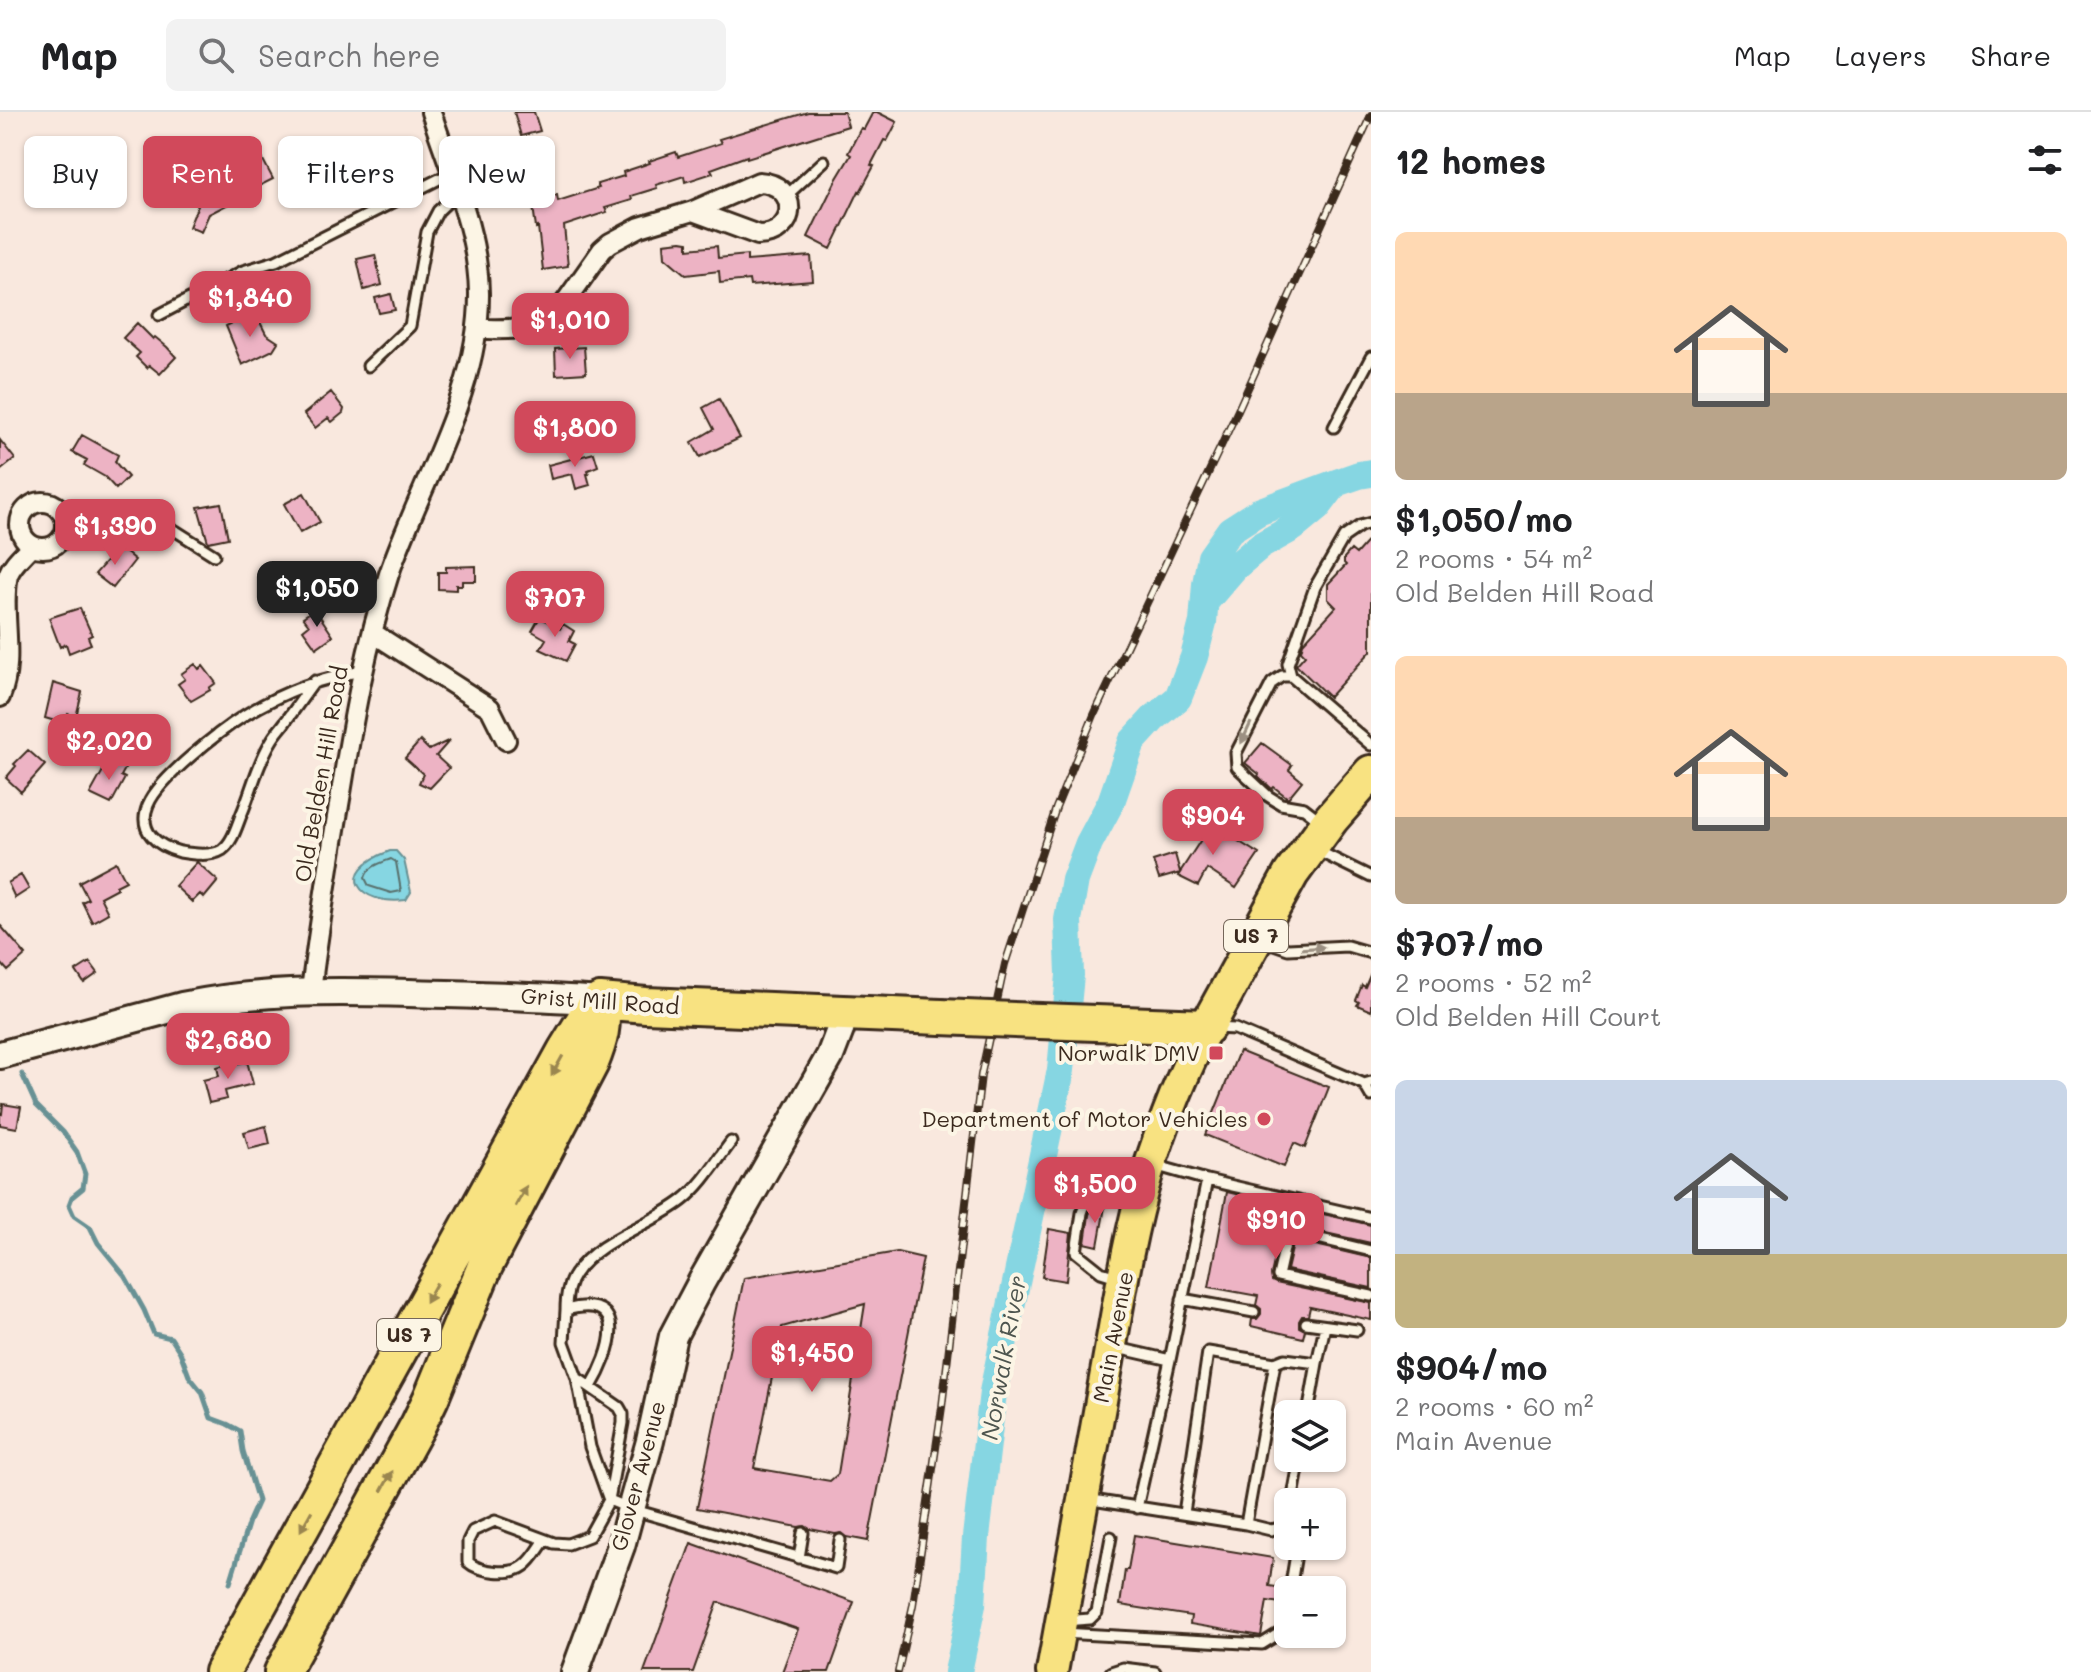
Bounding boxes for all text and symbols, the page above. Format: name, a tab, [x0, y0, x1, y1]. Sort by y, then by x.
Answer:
search box	[166, 19, 726, 91]
text: Map	[40, 30, 118, 80]
icon: search	[194, 33, 238, 77]
text: Search here	[258, 35, 441, 75]
text: Map	[1734, 37, 1791, 73]
text: Layers	[1835, 37, 1927, 73]
text: Share	[1971, 37, 2051, 73]
chip: Buy	[24, 136, 127, 208]
chip: Rent	[143, 136, 262, 208]
chip: Filters	[278, 136, 423, 208]
chip: New	[439, 136, 555, 208]
text: 12 homes	[1395, 138, 1546, 183]
icon: filters	[2023, 138, 2067, 182]
pin: $1,840	[185, 271, 315, 339]
text: $1,840	[208, 280, 292, 314]
icon: home	[1659, 284, 1803, 428]
pin: $1,010	[505, 293, 635, 361]
text: $1,010	[530, 302, 610, 336]
pin: $1,800	[510, 401, 640, 469]
text: $1,800	[532, 410, 618, 444]
text: $1,050/mo	[1395, 496, 1573, 541]
pin: $1,390	[50, 499, 180, 567]
text: $1,390	[73, 508, 157, 542]
text: 2 rooms · 54 m²	[1395, 541, 1592, 575]
pin: $1,050	[252, 561, 382, 629]
text: $1,050	[275, 570, 359, 604]
pin: $707	[508, 571, 602, 639]
text: Old Belden Hill Road	[1395, 575, 1654, 609]
text: $707	[524, 580, 586, 614]
street label: Old Belden Hill Road	[287, 664, 354, 884]
icon: home	[1659, 708, 1803, 852]
pin: $2,020	[44, 714, 174, 782]
one-way arrow	[1239, 721, 1253, 745]
text: $2,020	[66, 723, 152, 757]
pin: $904	[1166, 789, 1260, 857]
text: $904	[1181, 798, 1245, 832]
road number: US 7	[1224, 920, 1288, 952]
text: $707/mo	[1395, 920, 1543, 965]
one-way arrow	[1301, 941, 1326, 954]
text: 2 rooms · 52 m²	[1395, 965, 1592, 999]
street label: Grist Mill Road	[520, 981, 680, 1021]
text: Old Belden Hill Court	[1395, 999, 1662, 1033]
pin: $2,680	[163, 1013, 293, 1081]
text: $2,680	[184, 1022, 272, 1056]
place label: Norwalk DMV	[1058, 1038, 1200, 1067]
marker: Norwalk DMV	[1207, 1044, 1225, 1062]
one-way arrow	[550, 1055, 564, 1077]
place label: Department of Motor Vehicles	[921, 1104, 1248, 1133]
marker: Department of Motor Vehicles	[1255, 1110, 1273, 1128]
icon: home	[1659, 1132, 1803, 1276]
pin: $1,500	[1030, 1157, 1160, 1225]
text: $1,500	[1053, 1166, 1137, 1200]
one-way arrow	[514, 1185, 527, 1208]
pin: $910	[1229, 1193, 1323, 1261]
text: $910	[1246, 1202, 1306, 1236]
street label: Main Avenue	[1086, 1269, 1139, 1405]
water label: Norwalk River	[973, 1273, 1032, 1442]
one-way arrow	[425, 1282, 438, 1305]
road number: US 7	[377, 1319, 441, 1351]
pin: $1,450	[747, 1326, 877, 1394]
text: $1,450	[770, 1335, 854, 1369]
text: $904/mo	[1395, 1344, 1547, 1389]
text: 2 rooms · 60 m²	[1395, 1389, 1594, 1423]
street label: Glover Avenue	[604, 1398, 671, 1554]
map controls	[1274, 1400, 1346, 1648]
button: layers	[1274, 1400, 1346, 1472]
text: Main Avenue	[1395, 1423, 1553, 1457]
one-way arrow	[380, 1470, 394, 1492]
button: +	[1274, 1488, 1346, 1560]
one-way arrow	[299, 1510, 313, 1532]
button: −	[1274, 1576, 1346, 1648]

